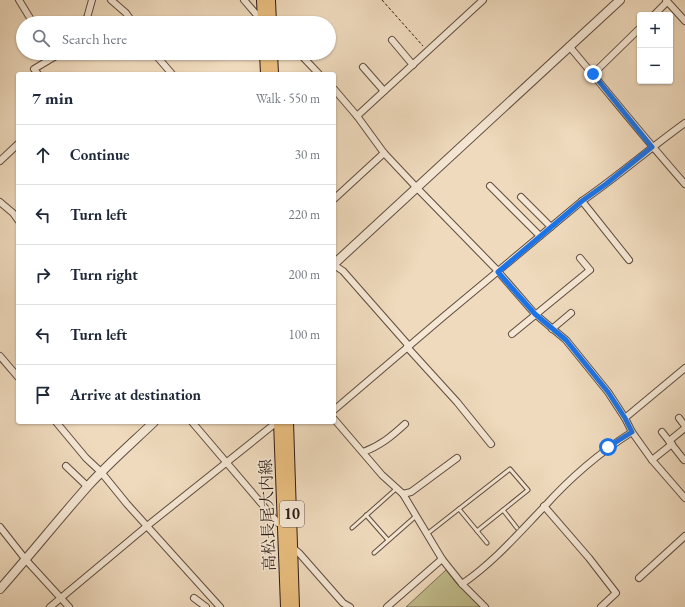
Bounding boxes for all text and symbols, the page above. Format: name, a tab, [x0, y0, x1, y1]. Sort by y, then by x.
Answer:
map controls	[637, 12, 673, 84]
button: +	[637, 12, 673, 48]
search box	[16, 16, 336, 60]
icon: search	[30, 27, 52, 49]
text: Search here	[62, 29, 127, 48]
button: −	[637, 48, 673, 84]
route end	[584, 65, 602, 83]
text: 7 min	[32, 87, 73, 109]
text: Walk · 550 m	[256, 90, 320, 107]
icon: ahead	[32, 144, 54, 166]
text: Continue	[70, 145, 130, 164]
text: 30 m	[295, 146, 320, 163]
icon: left	[32, 204, 54, 226]
text: Turn left	[70, 205, 127, 224]
text: 220 m	[289, 206, 320, 223]
icon: right	[32, 264, 54, 286]
text: Turn right	[70, 265, 138, 284]
text: 200 m	[289, 266, 320, 283]
icon: left	[32, 324, 54, 346]
text: Turn left	[70, 325, 127, 344]
text: 100 m	[289, 326, 320, 343]
icon: arrive	[32, 384, 54, 406]
text: Arrive at destination	[70, 385, 201, 404]
route start	[599, 438, 617, 456]
street label: 高松長尾大内線	[255, 459, 280, 571]
road number: 10	[280, 501, 304, 527]

